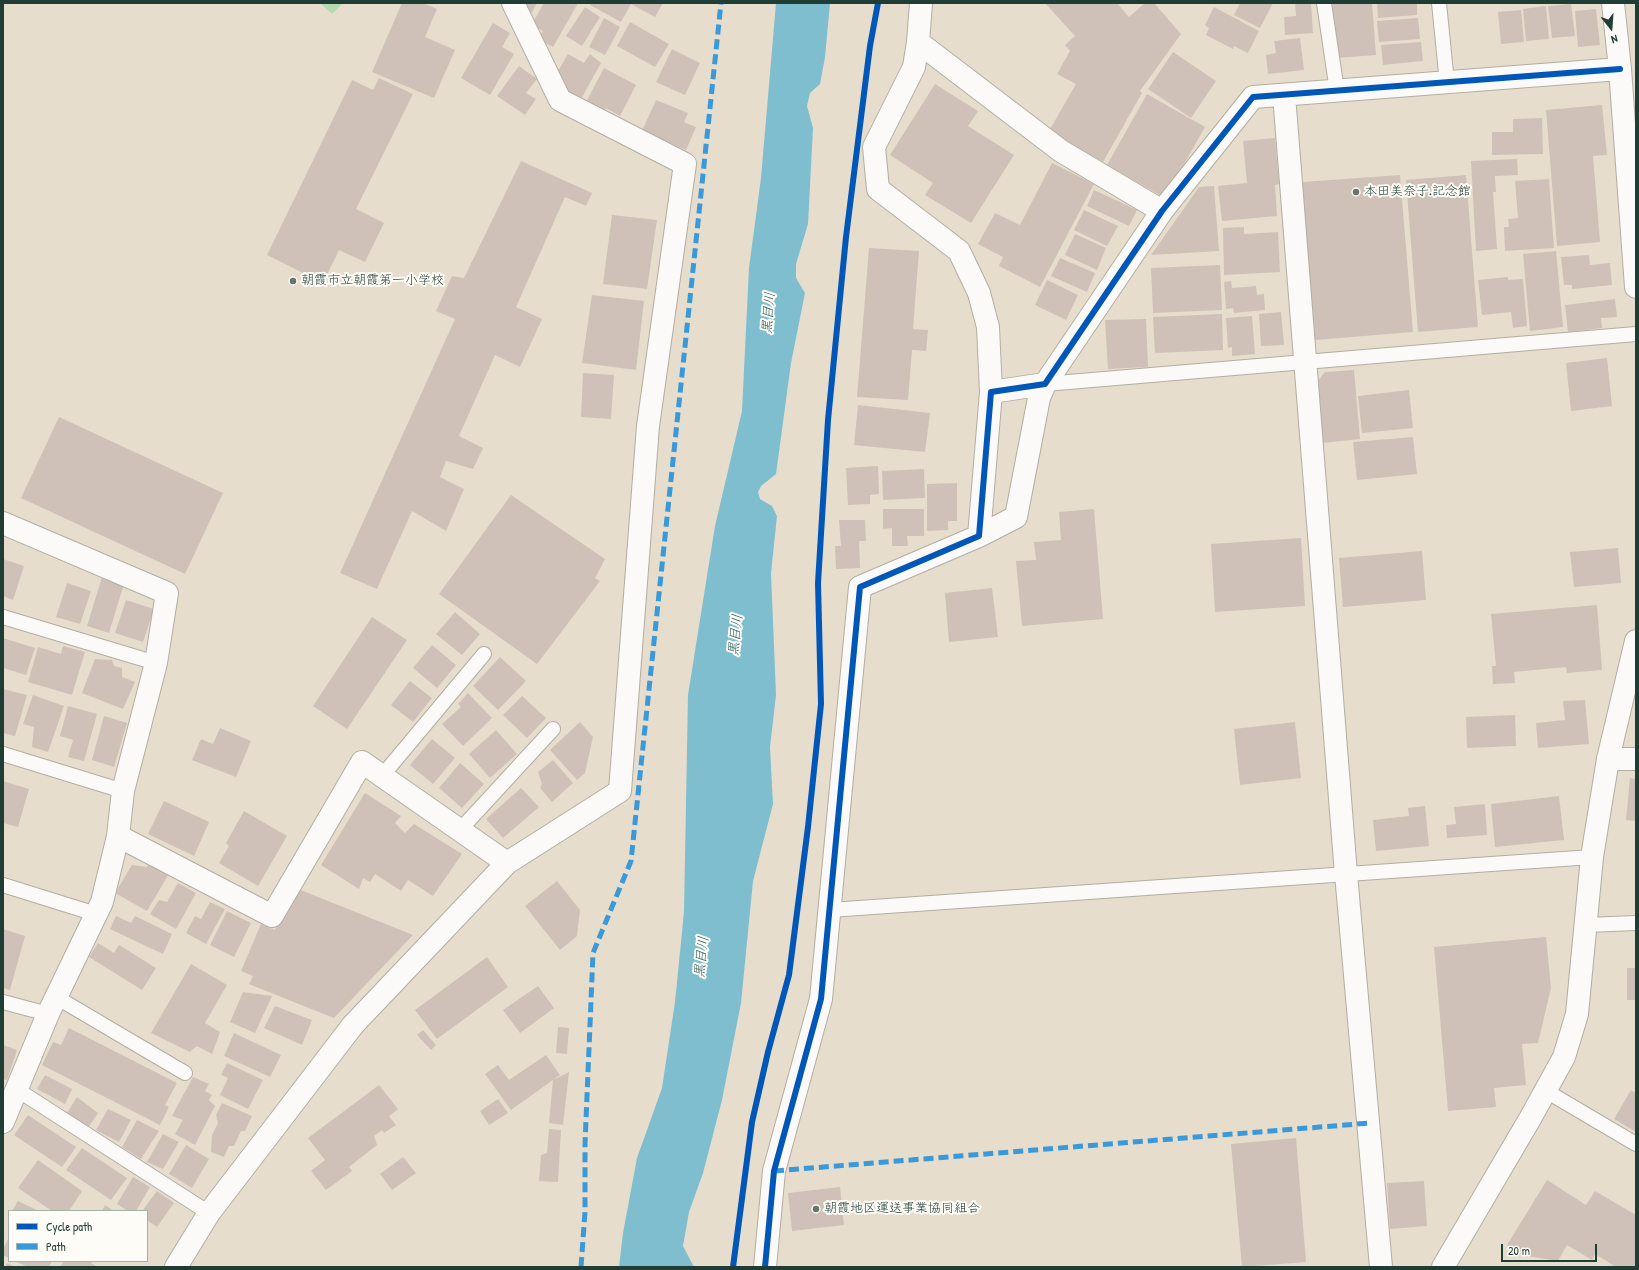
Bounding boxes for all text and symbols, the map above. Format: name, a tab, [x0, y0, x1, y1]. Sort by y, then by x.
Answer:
north arrow	[1591, 8, 1631, 48]
text: N	[1610, 32, 1619, 47]
place label: 本田美奈子.記念館	[1364, 184, 1471, 200]
marker: 本田美奈子.記念館	[1351, 187, 1361, 197]
place label: 朝霞市立朝霞第一小学校	[301, 273, 444, 289]
marker: 朝霞市立朝霞第一小学校	[288, 276, 298, 286]
water label: 黒目川	[759, 291, 779, 335]
water label: 黒目川	[725, 613, 747, 657]
water label: 黒目川	[691, 935, 713, 979]
place label: 朝霞地区運送事業協同組合	[824, 1201, 980, 1217]
marker: 朝霞地区運送事業協同組合	[811, 1204, 821, 1214]
legend	[8, 1210, 148, 1262]
text: Cycle path	[46, 1218, 92, 1235]
scale bar	[1503, 1236, 1599, 1262]
text: Path	[46, 1238, 66, 1255]
text: 20 m	[1508, 1242, 1530, 1259]

